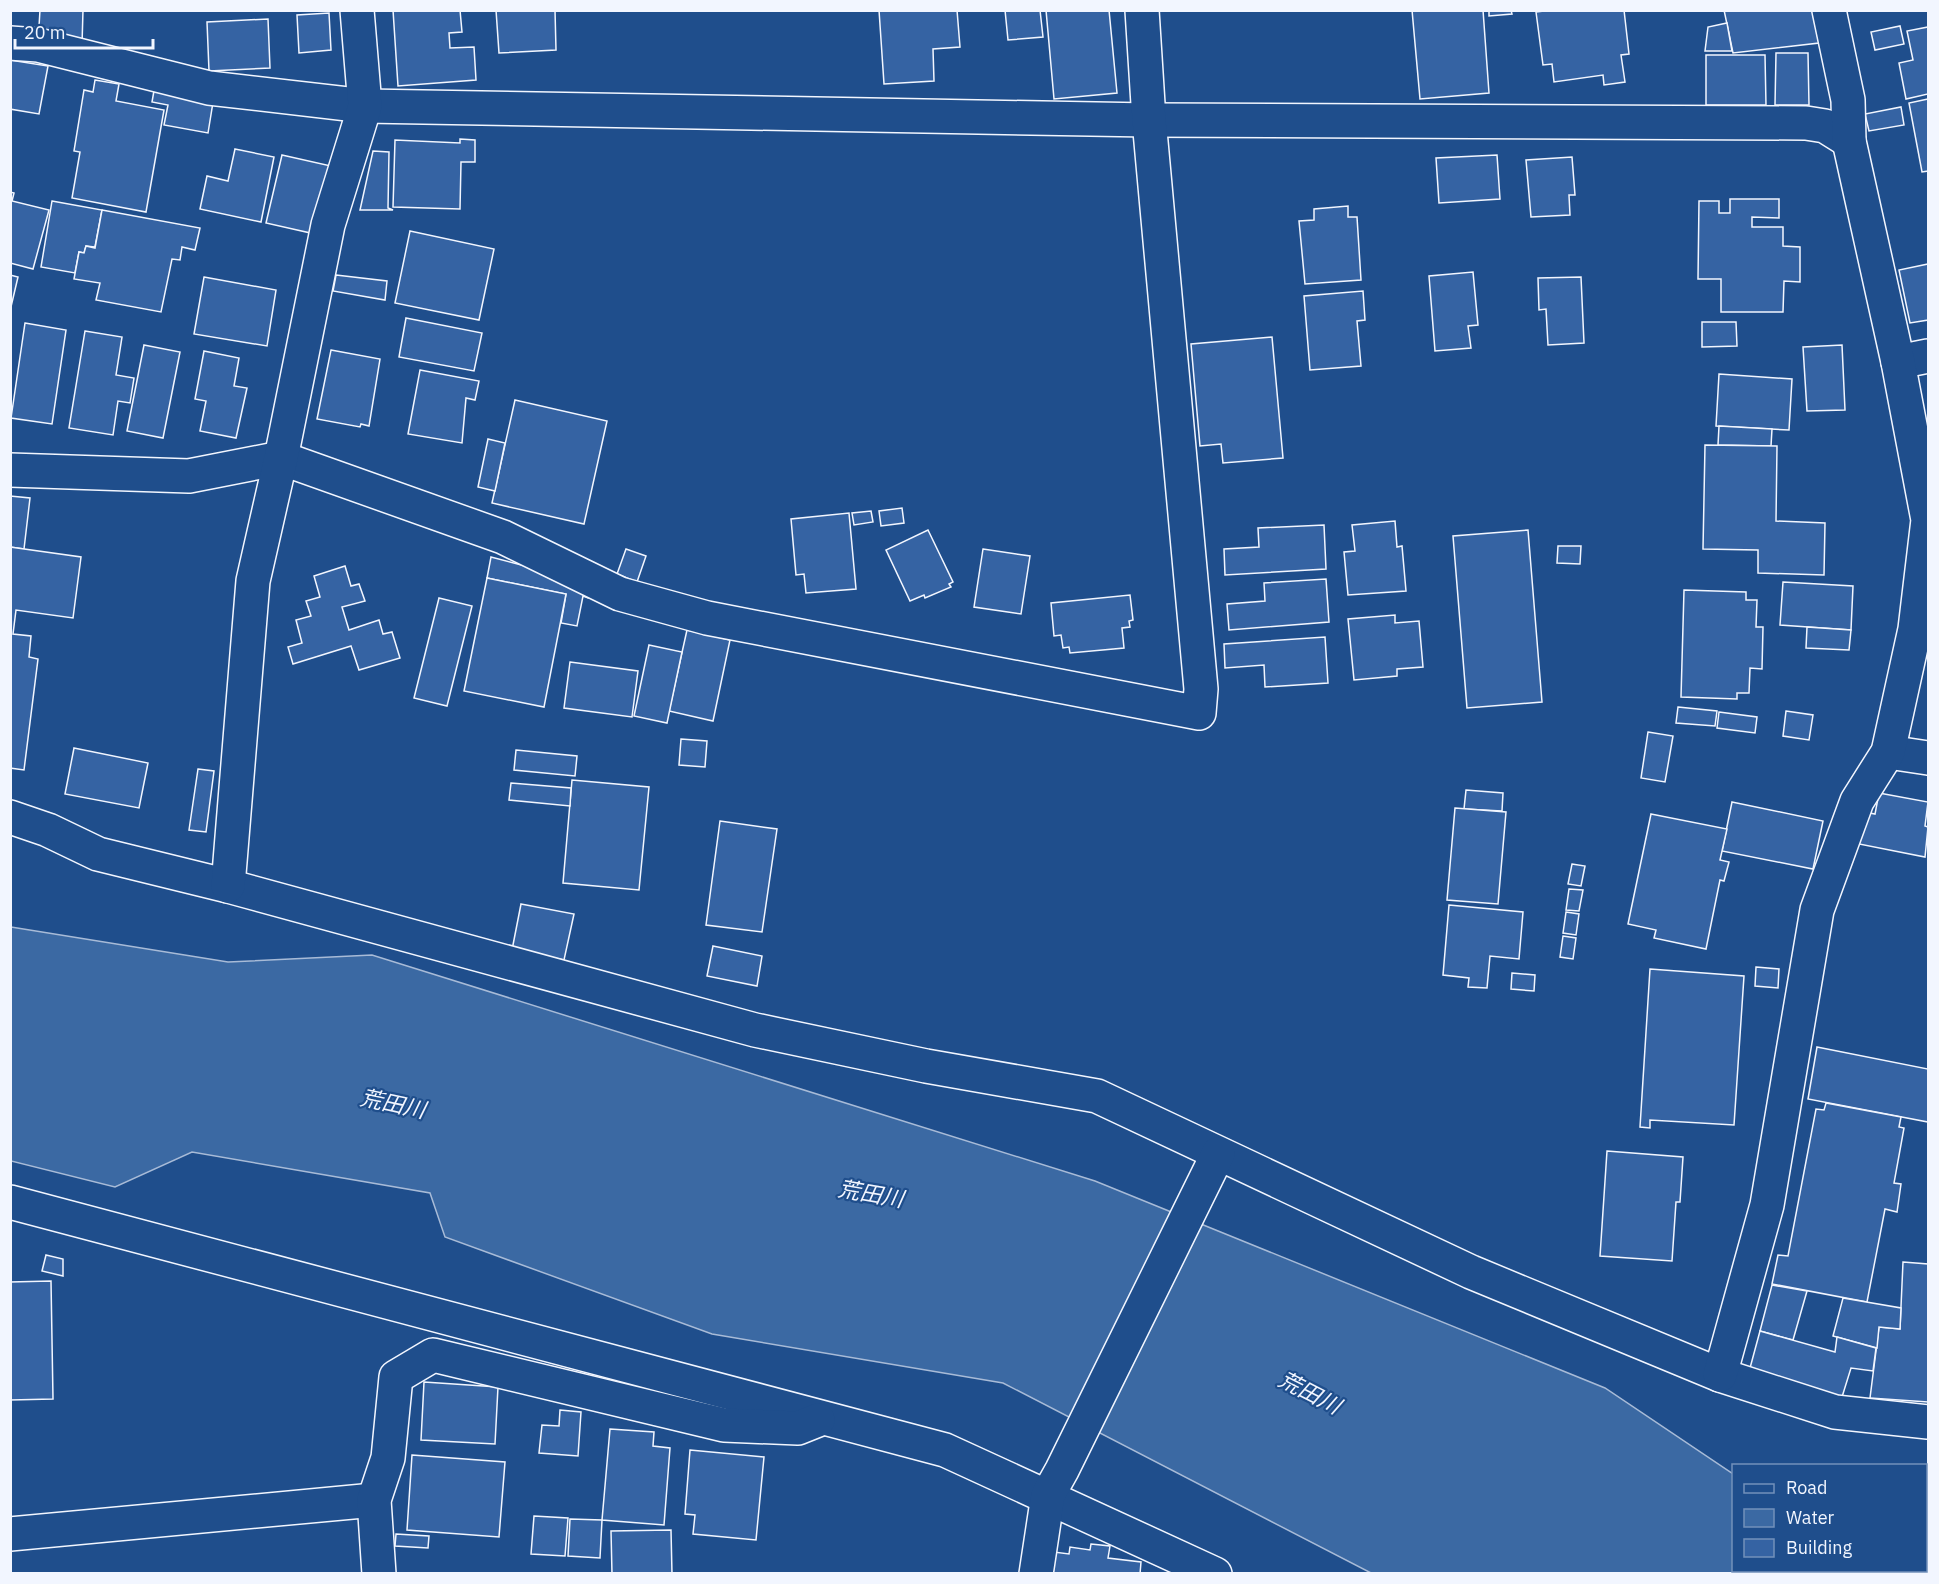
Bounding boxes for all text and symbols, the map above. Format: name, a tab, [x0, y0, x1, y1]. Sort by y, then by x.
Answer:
scale bar	[15, 12, 153, 50]
text: 20 m	[24, 21, 66, 44]
water label: 荒田川	[358, 1082, 430, 1124]
water label: 荒田川	[836, 1173, 908, 1213]
water label: 荒田川	[1274, 1364, 1348, 1421]
legend	[1732, 1464, 1927, 1572]
text: Road	[1786, 1476, 1827, 1499]
text: Water	[1786, 1506, 1835, 1529]
text: Building	[1786, 1536, 1853, 1559]

